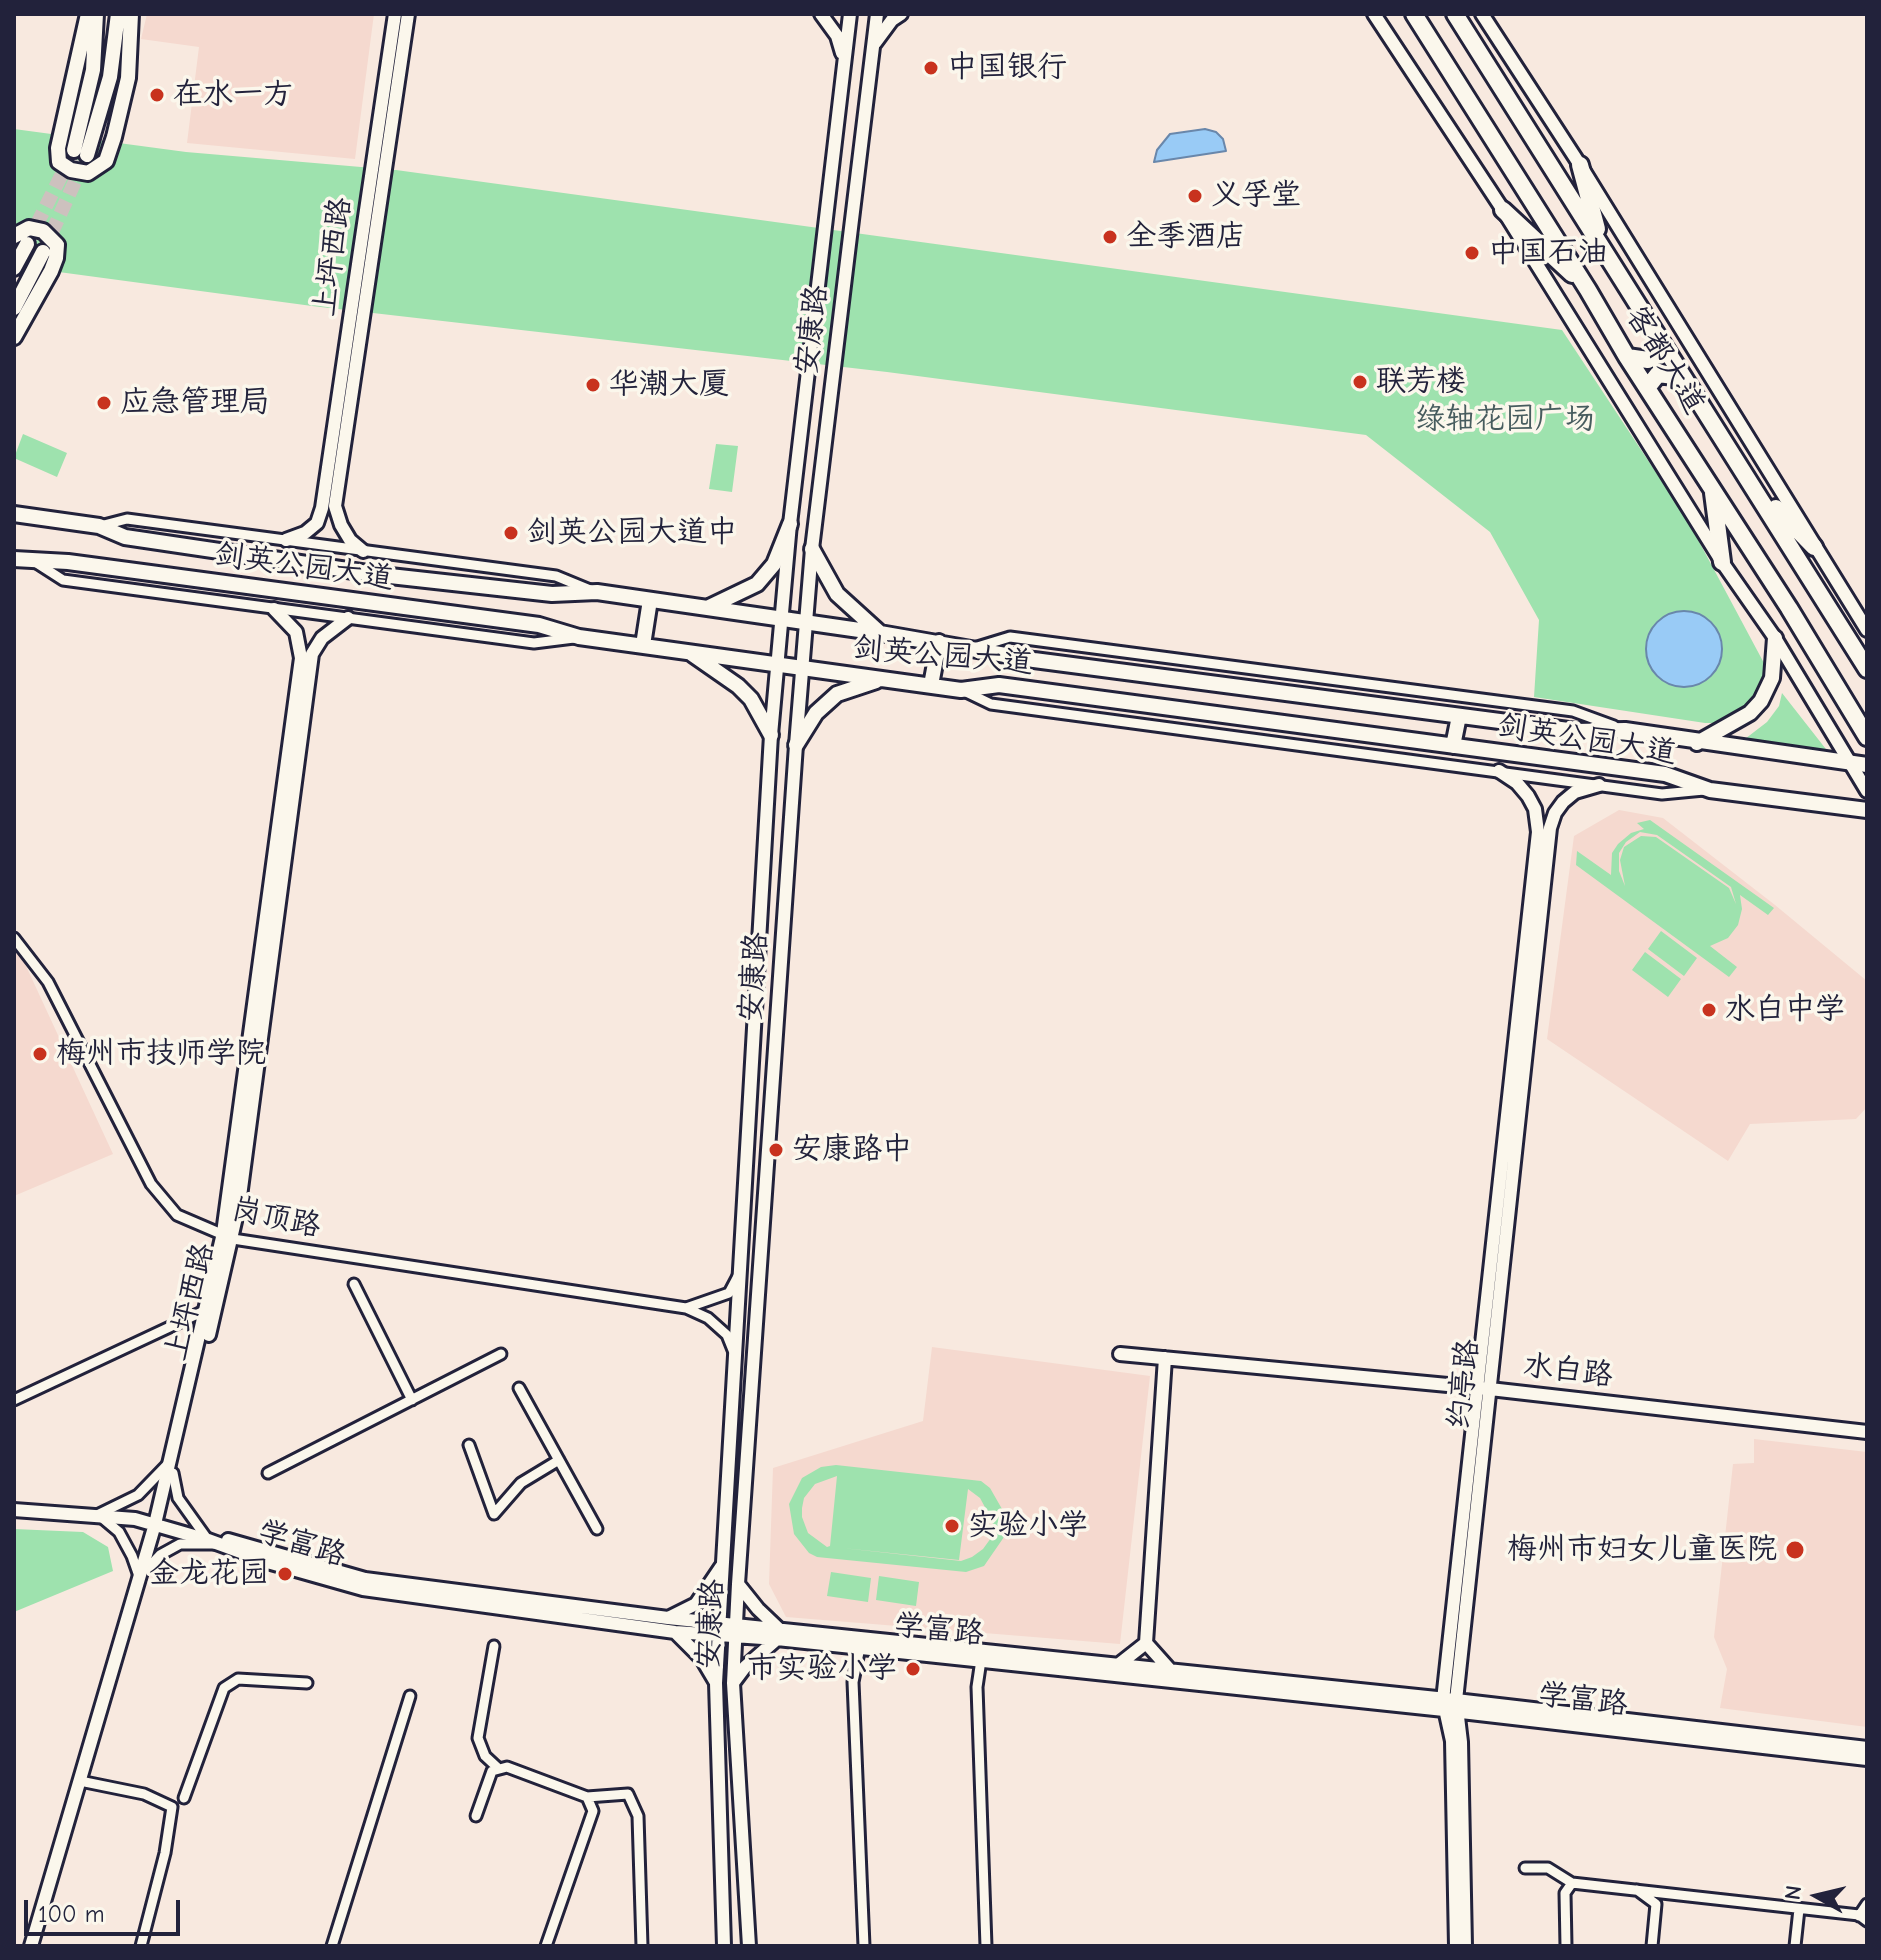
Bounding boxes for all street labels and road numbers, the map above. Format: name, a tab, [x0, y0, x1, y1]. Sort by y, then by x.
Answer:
street label: 上坪西路	[307, 195, 359, 319]
street label: 安康路	[789, 283, 835, 377]
street label: 客都大道	[1618, 300, 1712, 420]
street label: 剑英公园大道	[212, 537, 396, 597]
street label: 剑英公园大道	[852, 630, 1034, 682]
street label: 剑英公园大道	[1495, 708, 1679, 772]
street label: 安康路	[733, 931, 775, 1023]
street label: 岗顶路	[228, 1191, 324, 1245]
street label: 上坪西路	[158, 1239, 222, 1365]
street label: 约亭路	[1441, 1337, 1487, 1431]
street label: 水白路	[1521, 1348, 1615, 1394]
street label: 学富路	[254, 1514, 350, 1574]
street label: 安康路	[691, 1578, 731, 1670]
street label: 学富路	[892, 1607, 986, 1653]
street label: 学富路	[1536, 1677, 1630, 1723]

